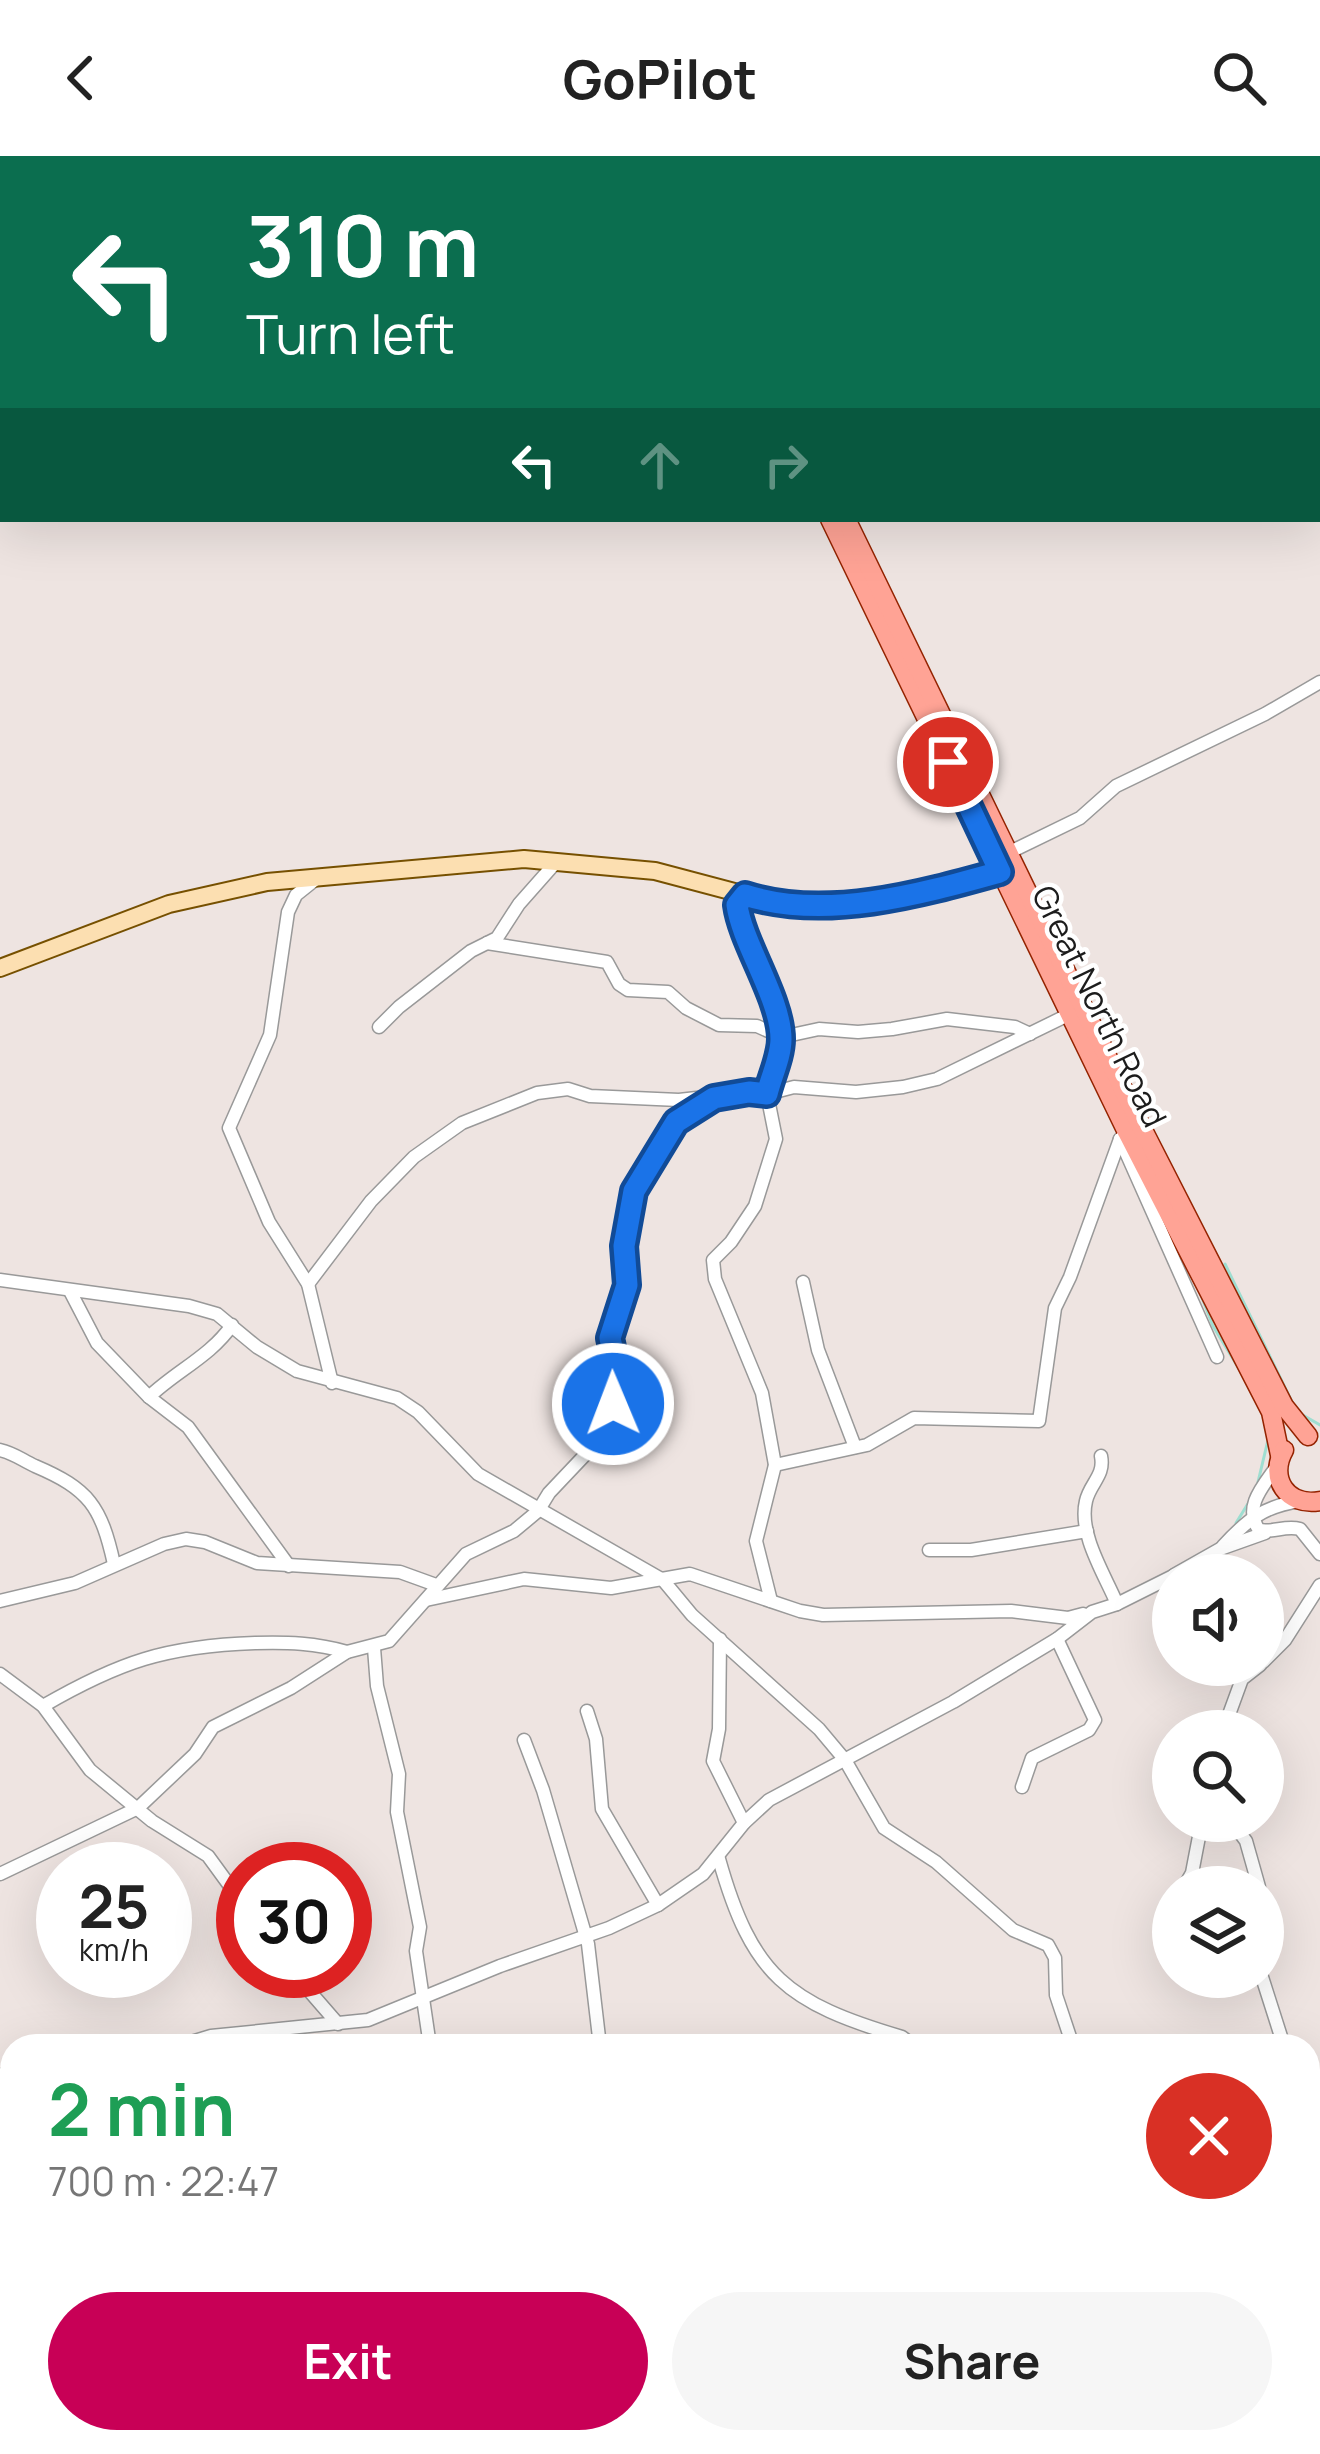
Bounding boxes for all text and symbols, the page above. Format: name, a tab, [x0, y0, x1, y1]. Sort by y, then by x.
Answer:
text: GoPilot	[563, 41, 757, 115]
icon: back	[48, 45, 114, 111]
icon: search	[1206, 45, 1272, 111]
text: 310 m	[246, 187, 479, 302]
icon: left	[48, 204, 204, 360]
text: Turn left	[246, 296, 455, 370]
icon: left	[501, 432, 567, 498]
icon: ahead	[627, 432, 693, 498]
icon: right	[753, 432, 819, 498]
pin	[897, 711, 999, 813]
icon: arrive	[915, 729, 981, 795]
street label: Great North Road	[1022, 878, 1178, 1134]
position arrow	[550, 1341, 676, 1467]
map controls	[1152, 1554, 1284, 1998]
button: sound	[1152, 1554, 1284, 1686]
button: search	[1152, 1710, 1284, 1842]
speed limit sign: 30	[216, 1842, 372, 1998]
text: 25	[79, 1864, 149, 1946]
button: layers	[1152, 1866, 1284, 1998]
text: km/h	[79, 1929, 149, 1970]
text: 2 min	[48, 2059, 235, 2158]
button: close	[1146, 2073, 1272, 2199]
text: 700 m · 22:47	[48, 2154, 279, 2208]
button: Exit	[48, 2292, 648, 2430]
button: Share	[672, 2292, 1272, 2430]

